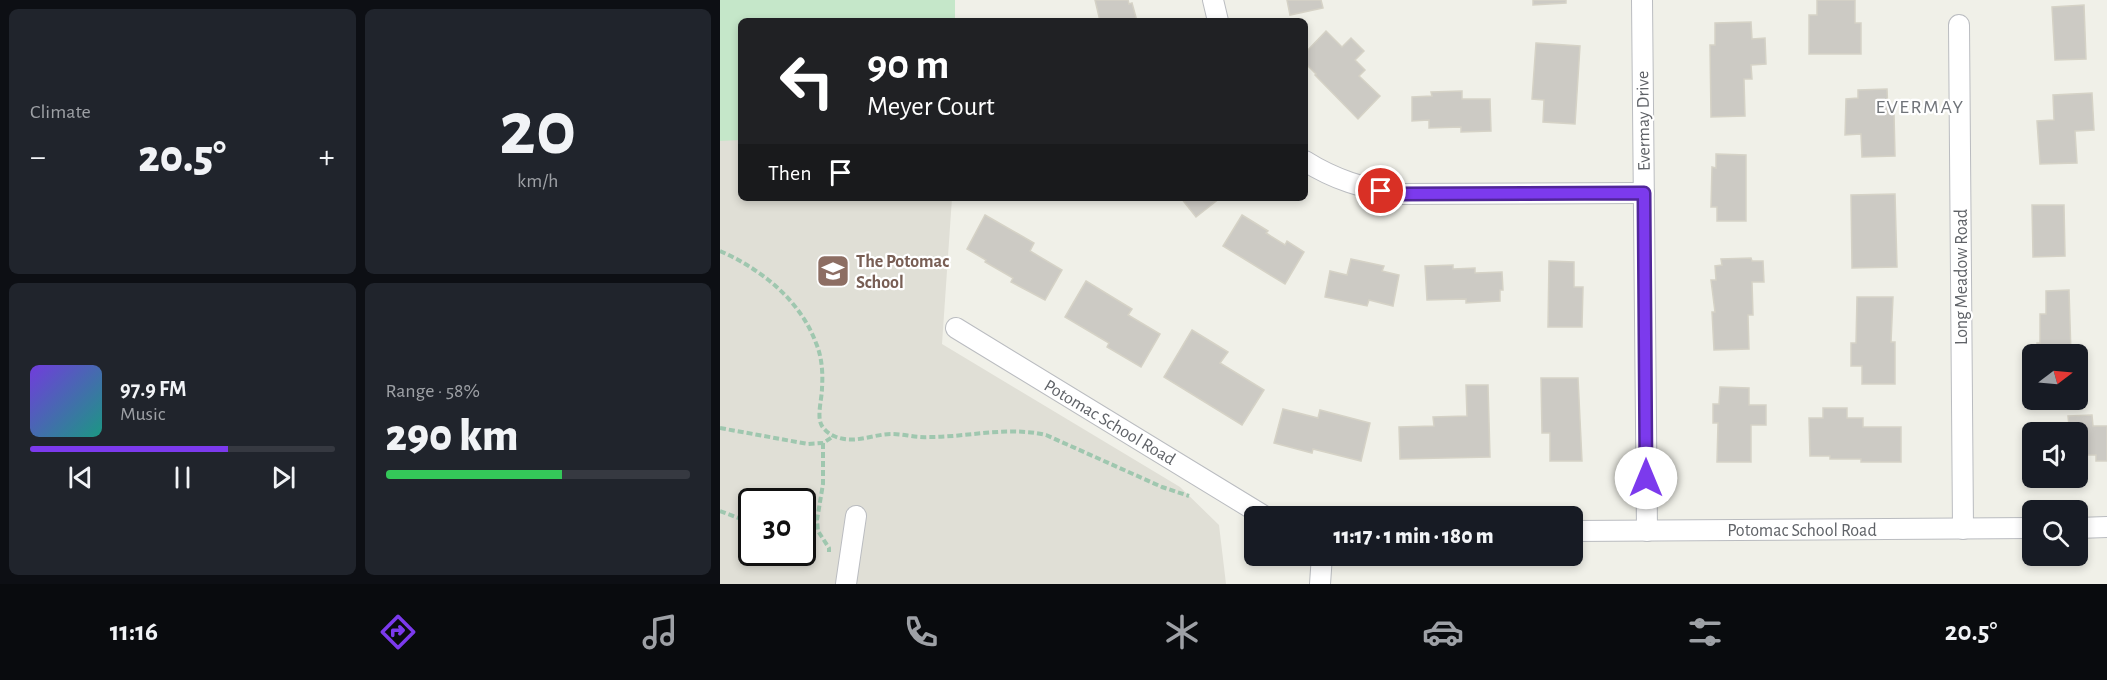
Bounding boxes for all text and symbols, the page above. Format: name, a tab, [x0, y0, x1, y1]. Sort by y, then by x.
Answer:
icon: left	[768, 42, 846, 120]
text: 90 m	[867, 44, 949, 86]
street label: Evermay Drive	[1634, 71, 1654, 171]
text: 20	[499, 91, 576, 169]
text: Meyer Court	[867, 93, 995, 120]
district label: EVERMAY	[1875, 97, 1965, 117]
text: Climate	[30, 102, 91, 122]
text: 20.5°	[138, 135, 226, 180]
text: −	[30, 141, 46, 174]
text: +	[319, 141, 334, 174]
icon: arrive	[824, 156, 857, 189]
text: Then	[768, 162, 812, 184]
pin	[1355, 165, 1406, 216]
text: km/h	[517, 171, 558, 191]
icon: arrive	[1364, 174, 1397, 207]
street label: Long Meadow Road	[1953, 209, 1971, 345]
school or university icon: The Potomac School	[815, 253, 851, 289]
place label: The Potomac School	[856, 253, 949, 292]
north arrow	[2022, 344, 2088, 410]
map controls	[2022, 344, 2088, 566]
street label: Potomac School Road	[1041, 377, 1178, 469]
text: 97.9 FM	[120, 378, 186, 400]
text: Range · 58%	[386, 381, 480, 401]
text: Music	[120, 404, 166, 424]
text: 290 km	[386, 414, 518, 459]
button: sound	[2022, 422, 2088, 488]
position arrow	[1614, 446, 1678, 510]
icon: previous	[64, 461, 97, 494]
icon: pause	[166, 461, 199, 494]
icon: next	[267, 461, 300, 494]
speed limit sign: 30	[738, 488, 816, 566]
button: search	[2022, 500, 2088, 566]
street label: Potomac School Road	[1727, 522, 1877, 540]
text: 11:17 · 1 min · 180 m	[1333, 525, 1494, 547]
icon: directions	[377, 611, 419, 653]
icon: music	[639, 611, 681, 653]
icon: phone	[900, 611, 942, 653]
icon: climate	[1161, 611, 1203, 653]
icon: car	[1422, 611, 1464, 653]
icon: filters	[1684, 611, 1726, 653]
text: 11:16	[110, 618, 158, 645]
text: 20.5°	[1945, 618, 1997, 645]

